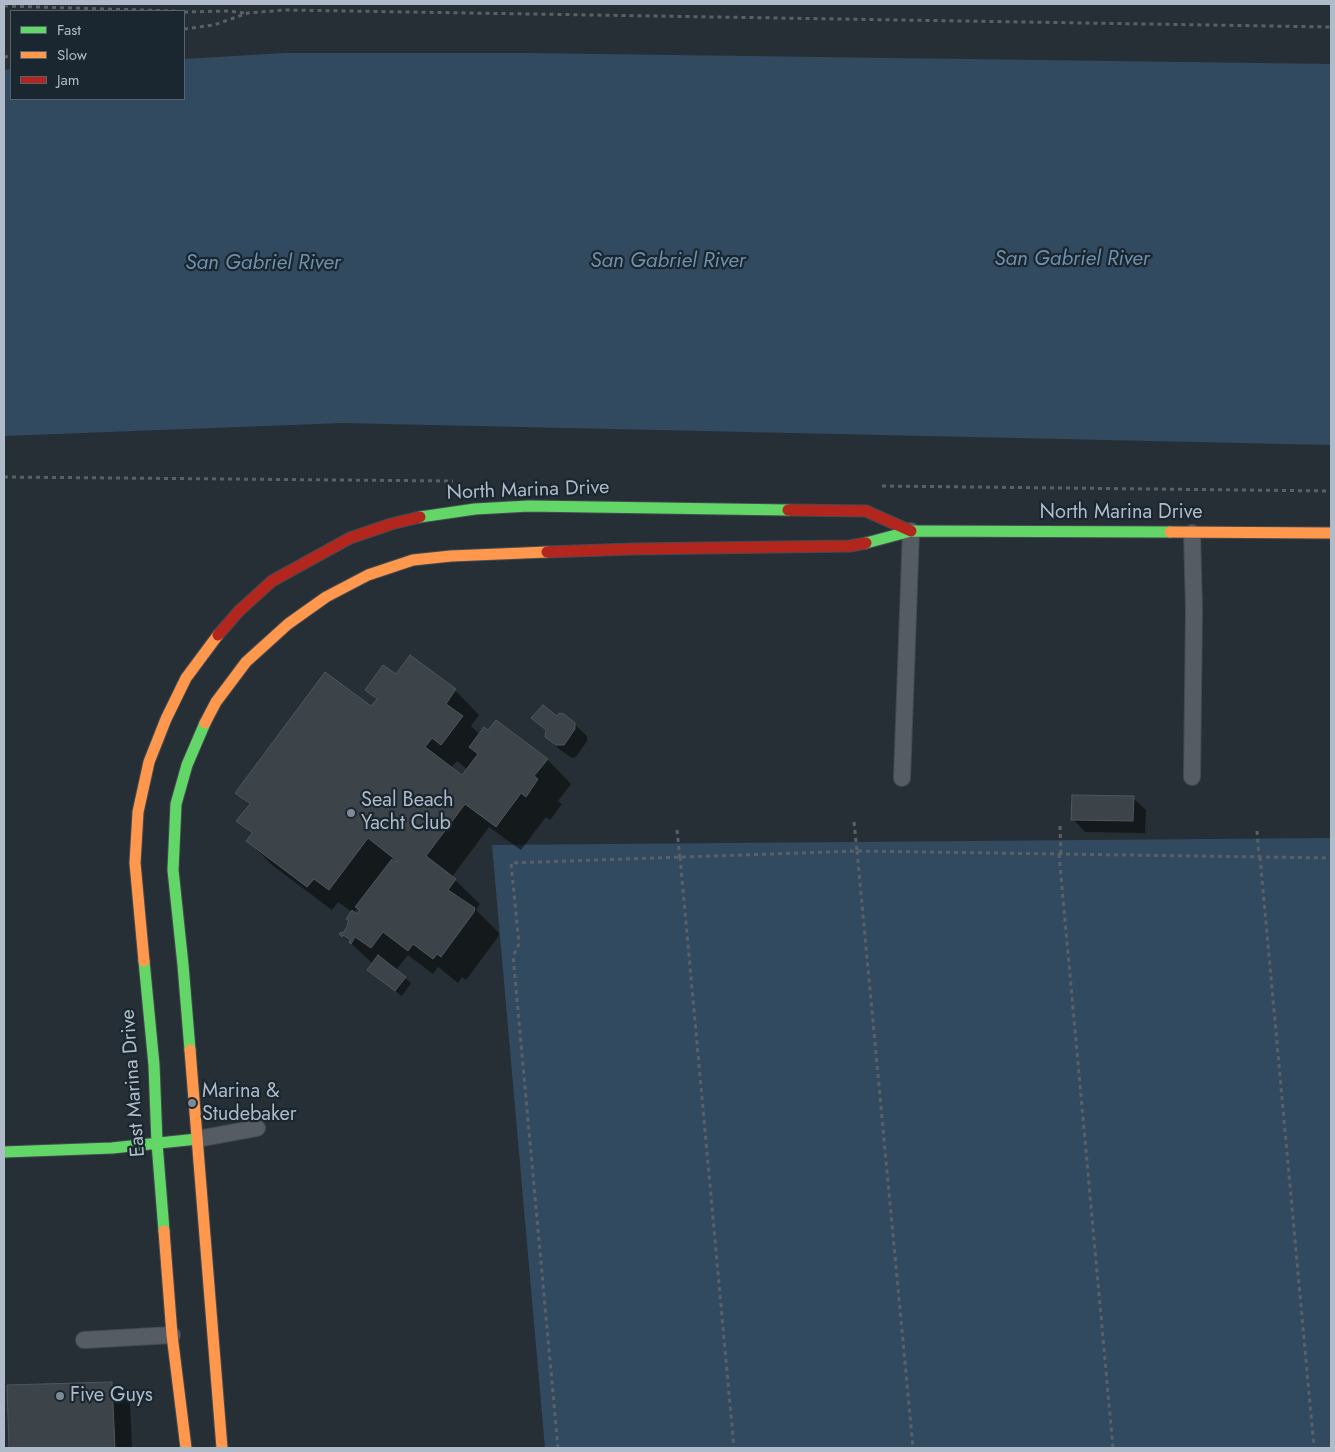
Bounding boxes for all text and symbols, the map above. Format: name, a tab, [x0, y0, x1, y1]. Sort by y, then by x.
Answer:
legend	[10, 10, 185, 100]
text: Fast	[57, 19, 81, 41]
text: Slow	[57, 44, 87, 66]
text: Jam	[57, 69, 80, 91]
water label: San Gabriel River	[994, 247, 1150, 273]
water label: San Gabriel River	[590, 249, 746, 275]
water label: San Gabriel River	[185, 251, 341, 277]
street label: North Marina Drive	[446, 476, 610, 506]
street label: North Marina Drive	[1039, 501, 1203, 525]
place label: Seal Beach Yacht Club	[361, 789, 454, 836]
marker: Seal Beach Yacht Club	[345, 807, 357, 819]
street label: East Marina Drive	[117, 1008, 151, 1158]
place label: Marina & Studebaker	[202, 1080, 297, 1127]
marker: Marina & Studebaker	[186, 1097, 198, 1109]
place label: Five Guys	[70, 1384, 153, 1408]
marker: Five Guys	[54, 1390, 66, 1402]

